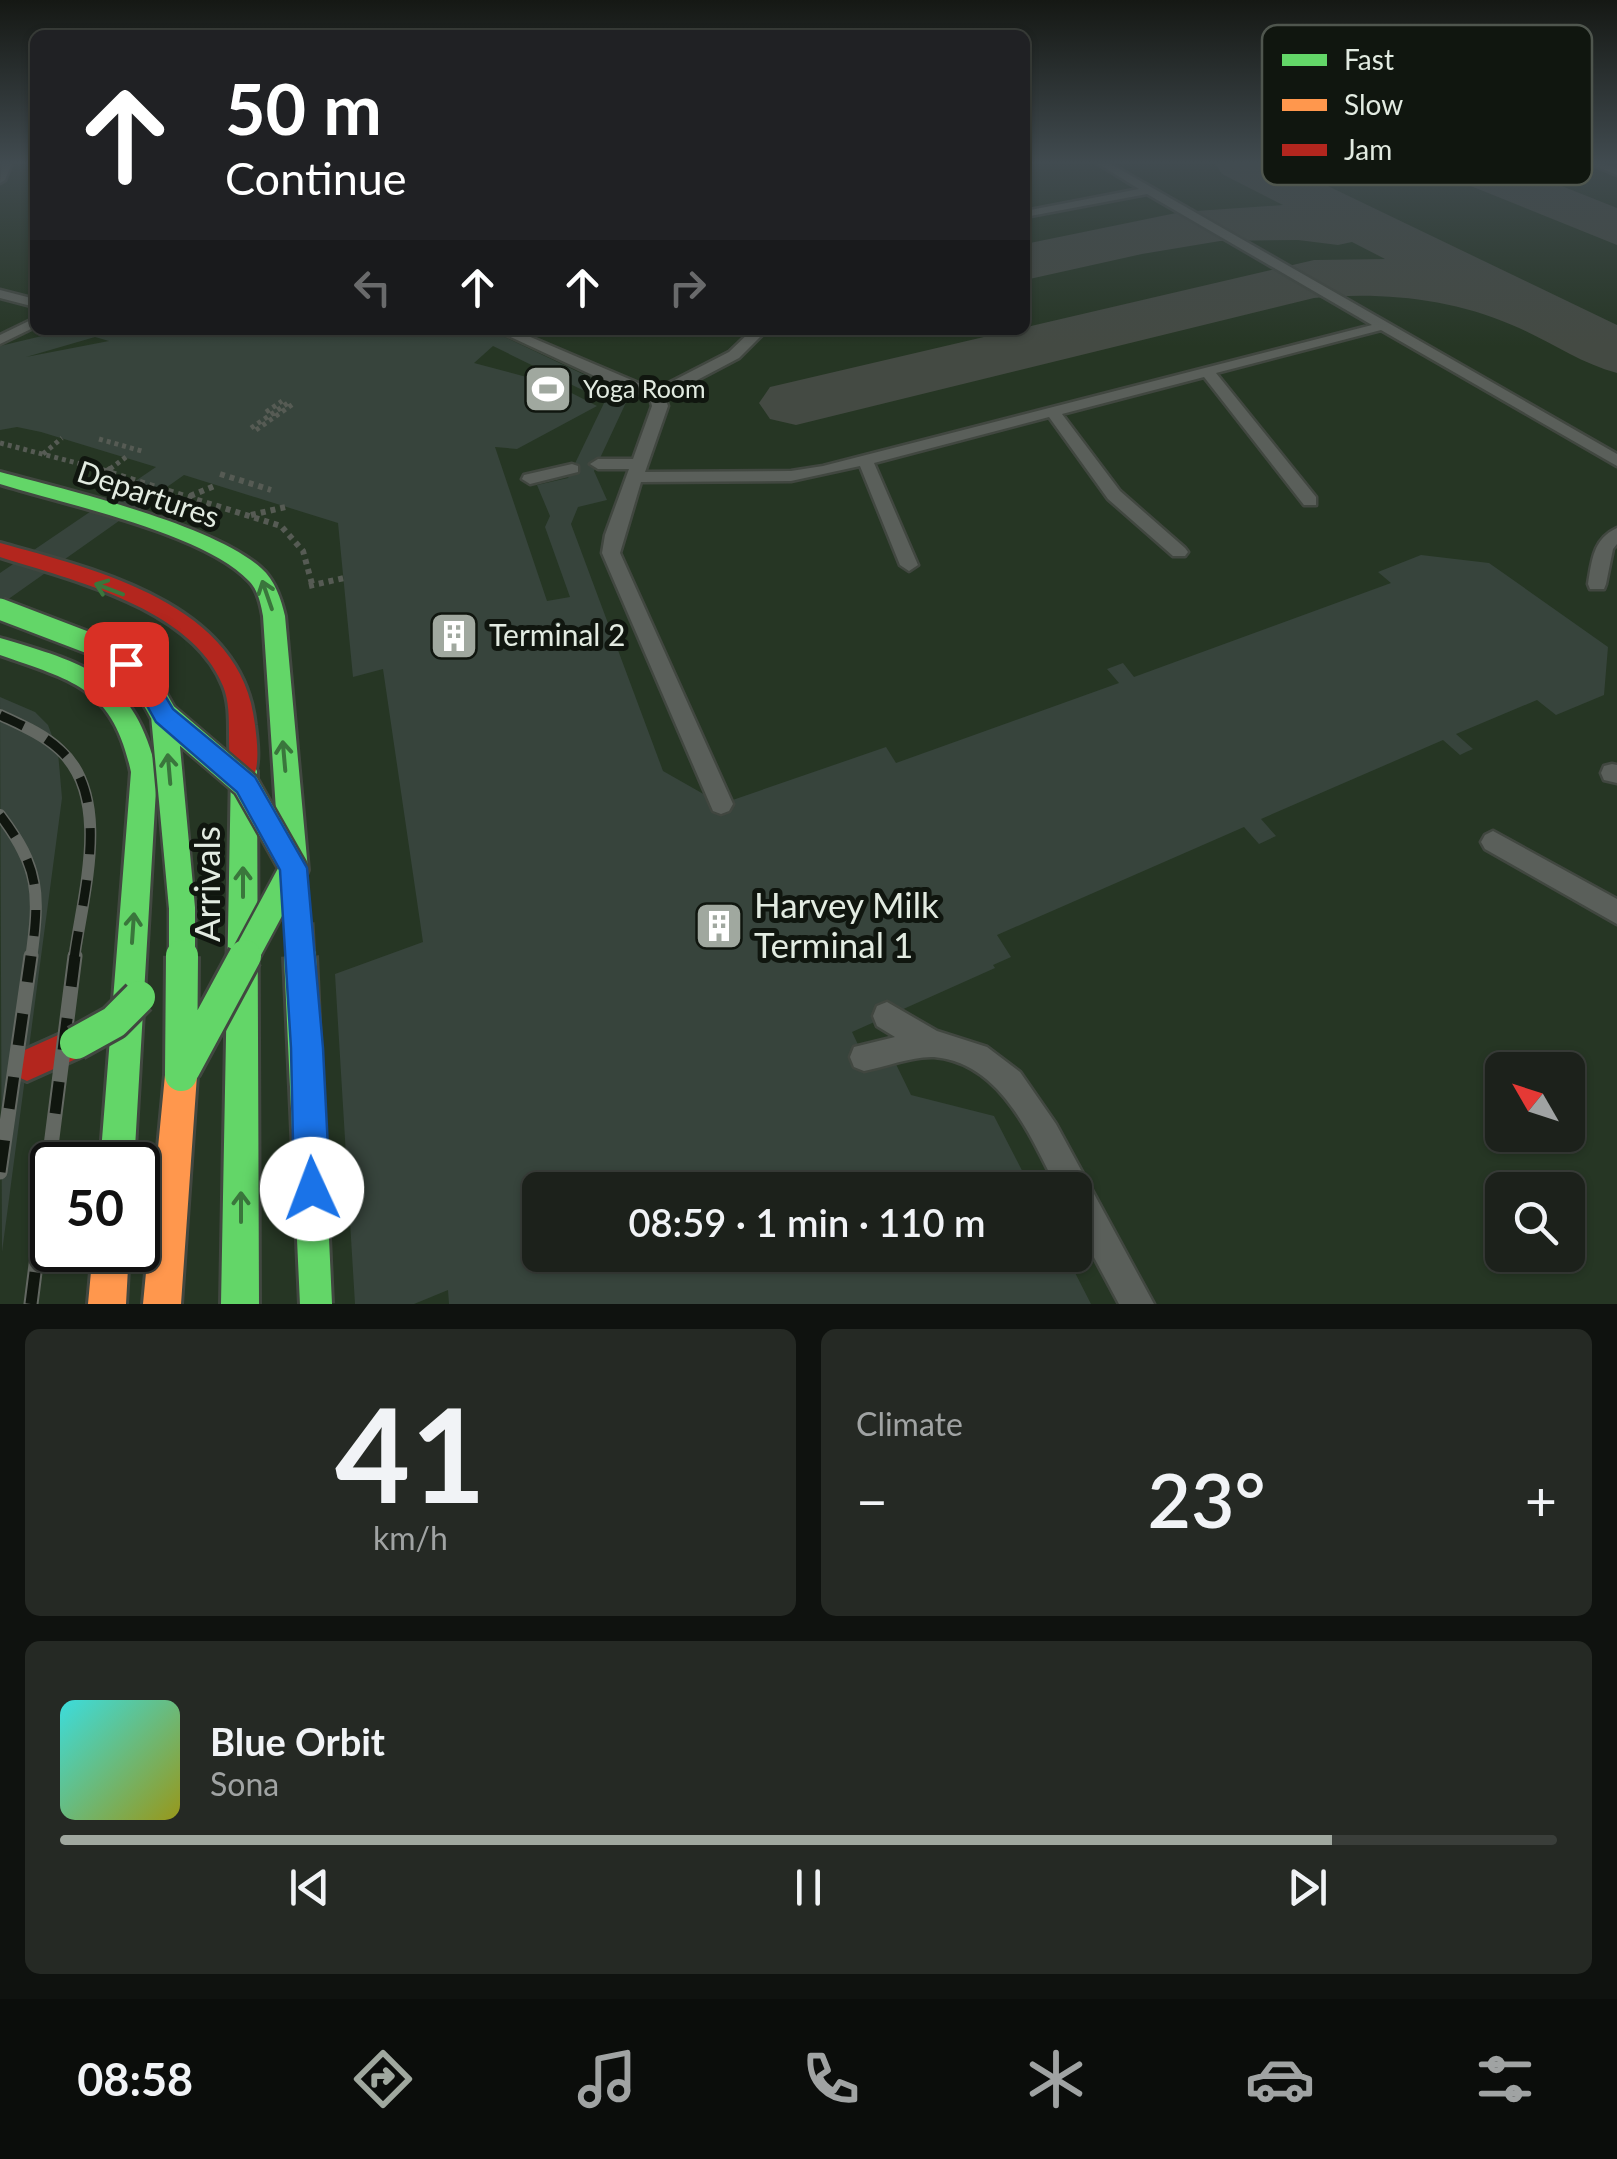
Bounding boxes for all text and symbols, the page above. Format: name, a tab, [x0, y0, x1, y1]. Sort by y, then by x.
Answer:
legend	[1262, 25, 1592, 185]
text: Fast	[1344, 42, 1394, 76]
text: 50 m	[225, 66, 382, 150]
icon: ahead	[60, 70, 190, 200]
text: Slow	[1344, 87, 1403, 121]
text: Jam	[1344, 132, 1392, 166]
text: Continue	[225, 151, 407, 205]
icon: left	[345, 260, 400, 315]
icon: ahead	[450, 260, 505, 315]
icon: ahead	[555, 260, 610, 315]
icon: right	[660, 260, 715, 315]
sports icon: Yoga Room	[522, 363, 574, 415]
place label: Yoga Room	[583, 373, 706, 403]
street label: Departures	[73, 452, 224, 534]
one-way arrow	[95, 579, 125, 597]
one-way arrow	[257, 580, 275, 611]
building icon: Terminal 2	[428, 610, 480, 662]
place label: Terminal 2	[489, 616, 626, 652]
pin	[84, 622, 169, 707]
icon: arrive	[99, 637, 154, 692]
one-way arrow	[275, 740, 294, 773]
one-way arrow	[160, 753, 179, 785]
street label: Arrivals	[185, 826, 227, 942]
one-way arrow	[234, 866, 253, 898]
place label: Harvey Milk Terminal 1	[754, 883, 939, 965]
building icon: Harvey Milk Terminal 1	[693, 900, 745, 952]
one-way arrow	[124, 913, 143, 945]
north arrow	[1485, 1052, 1585, 1152]
map controls	[1485, 1052, 1585, 1272]
position arrow	[260, 1137, 364, 1241]
speed limit sign: 50	[30, 1142, 160, 1272]
button: search	[1485, 1172, 1585, 1272]
one-way arrow	[232, 1191, 250, 1224]
text: 08:59 · 1 min · 110 m	[629, 1199, 985, 1245]
text: 41	[335, 1375, 486, 1531]
text: Climate	[856, 1404, 963, 1443]
text: 23°	[1147, 1454, 1266, 1544]
text: −	[856, 1467, 888, 1533]
text: +	[1525, 1467, 1557, 1533]
text: km/h	[373, 1518, 448, 1557]
text: Blue Orbit	[210, 1718, 385, 1764]
text: Sona	[210, 1764, 279, 1803]
icon: previous	[282, 1860, 337, 1915]
icon: pause	[781, 1860, 836, 1915]
icon: next	[1280, 1860, 1335, 1915]
icon: directions	[348, 2044, 418, 2114]
icon: music	[572, 2044, 642, 2114]
icon: phone	[796, 2044, 866, 2114]
icon: climate	[1021, 2044, 1091, 2114]
icon: car	[1245, 2044, 1315, 2114]
icon: filters	[1470, 2044, 1540, 2114]
text: 08:58	[77, 2052, 193, 2106]

